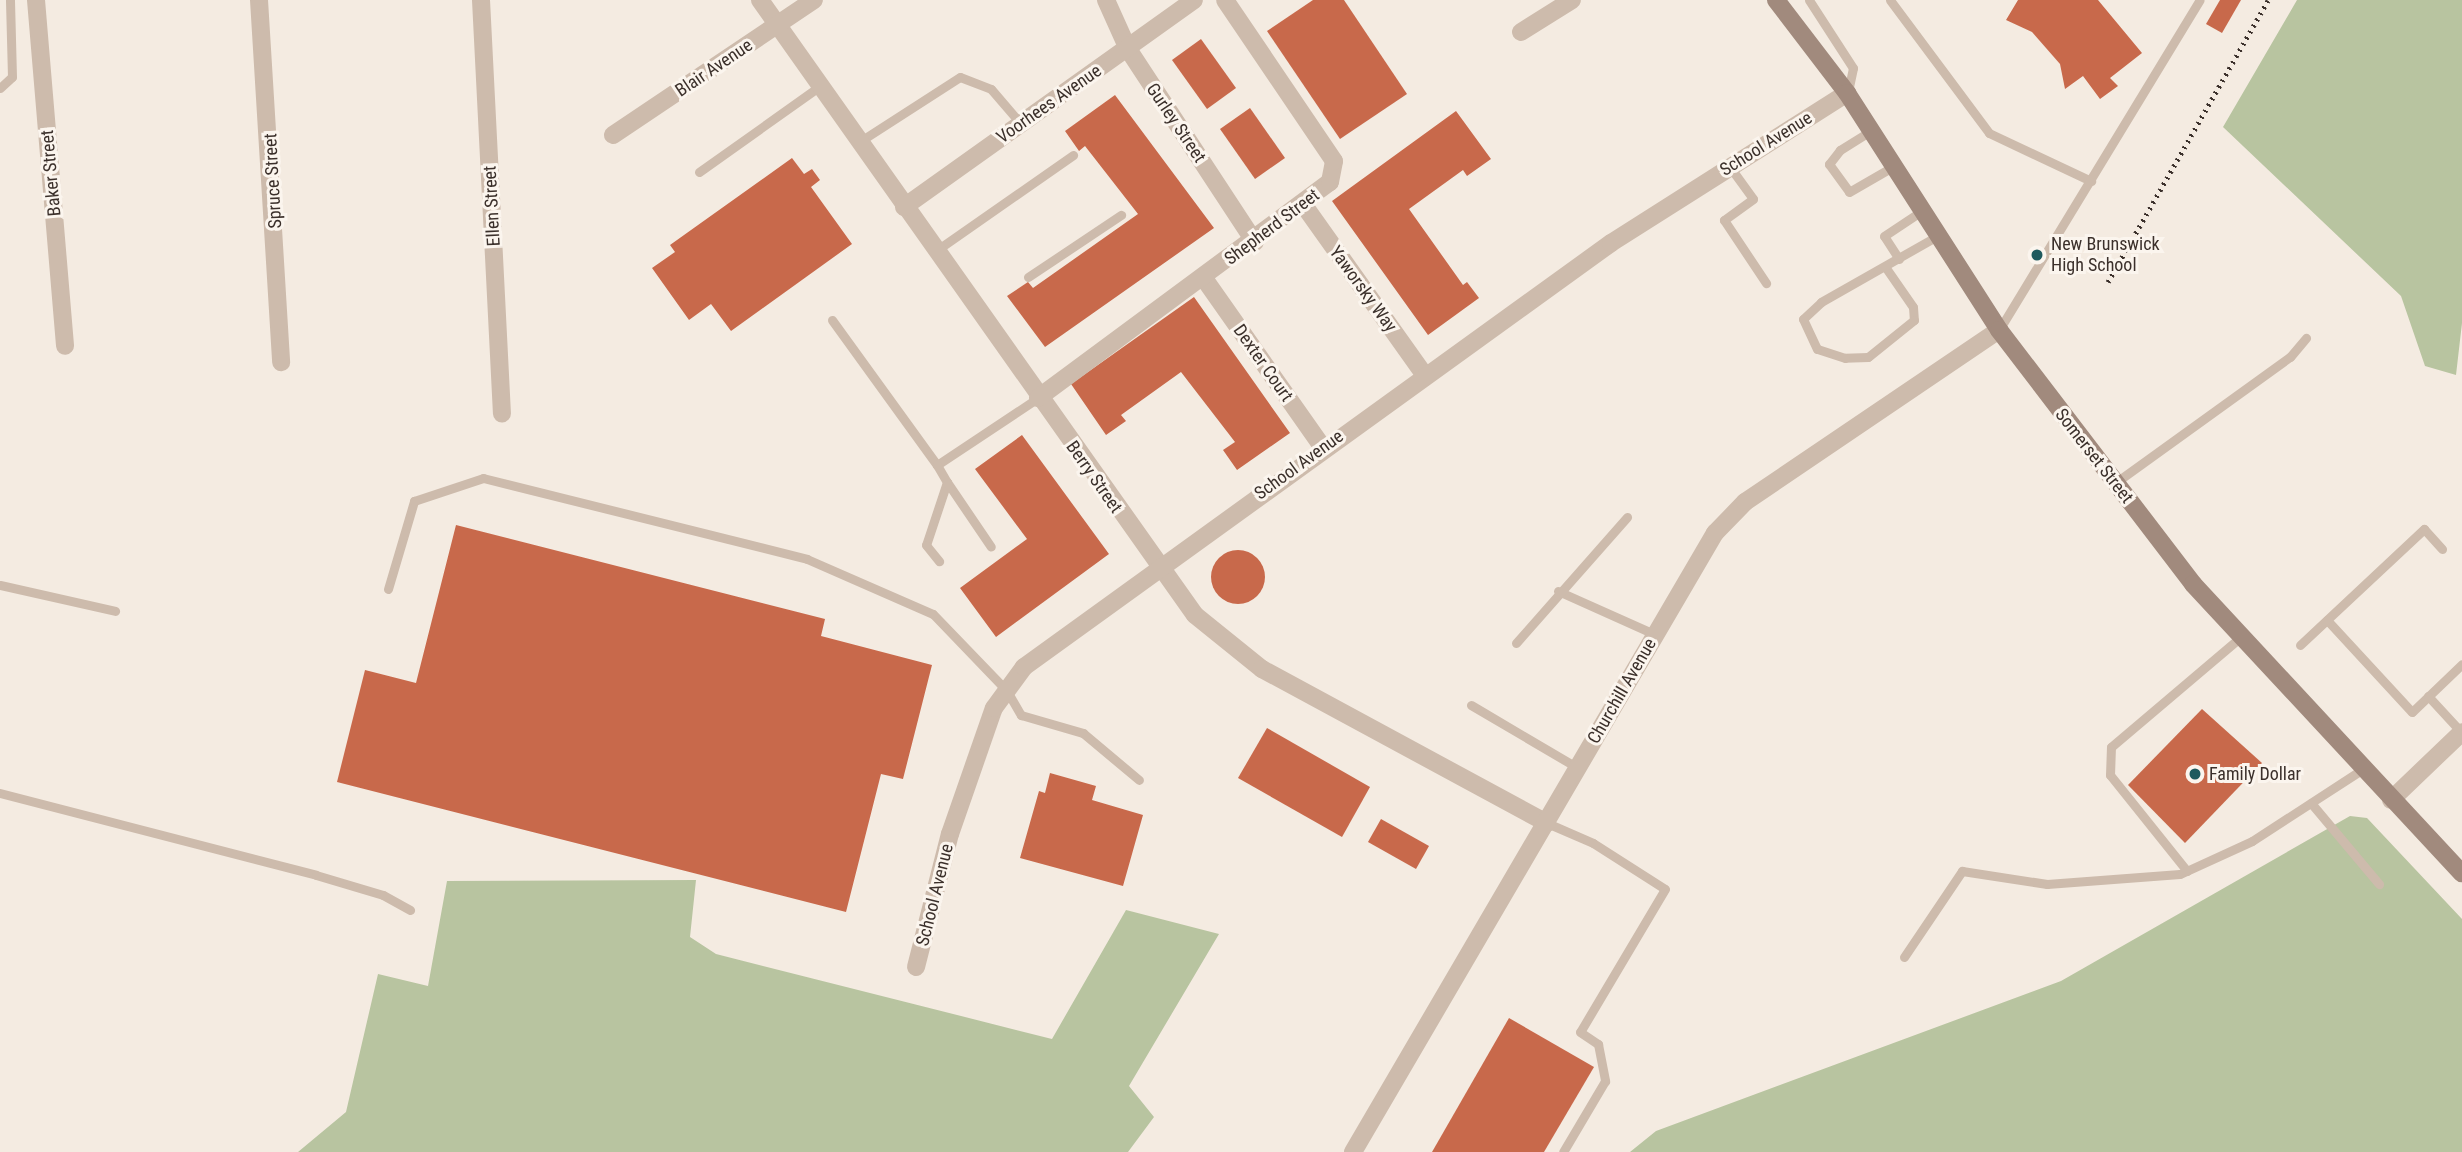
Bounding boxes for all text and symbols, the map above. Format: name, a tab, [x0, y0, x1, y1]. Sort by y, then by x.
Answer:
street label: Blair Avenue	[671, 34, 757, 102]
street label: Voorhees Avenue	[992, 60, 1106, 148]
street label: Gurley Street	[1142, 79, 1210, 167]
street label: School Avenue	[1716, 107, 1816, 181]
street label: Baker Street	[36, 129, 66, 217]
street label: Spruce Street	[260, 133, 286, 229]
street label: Ellen Street	[479, 165, 505, 247]
street label: Shepherd Street	[1220, 184, 1324, 270]
place label: New Brunswick High School	[2051, 234, 2160, 276]
street label: Yaworsky Way	[1325, 242, 1401, 336]
marker: New Brunswick High School	[2029, 247, 2045, 263]
street label: Dexter Court	[1229, 320, 1297, 406]
street label: Somerset Street	[2050, 404, 2138, 508]
street label: School Avenue	[1250, 426, 1348, 504]
street label: Berry Street	[1061, 437, 1127, 517]
street label: Churchill Avenue	[1583, 634, 1661, 748]
place label: Family Dollar	[2209, 763, 2301, 785]
marker: Family Dollar	[2187, 766, 2203, 782]
street label: School Avenue	[912, 842, 958, 948]

